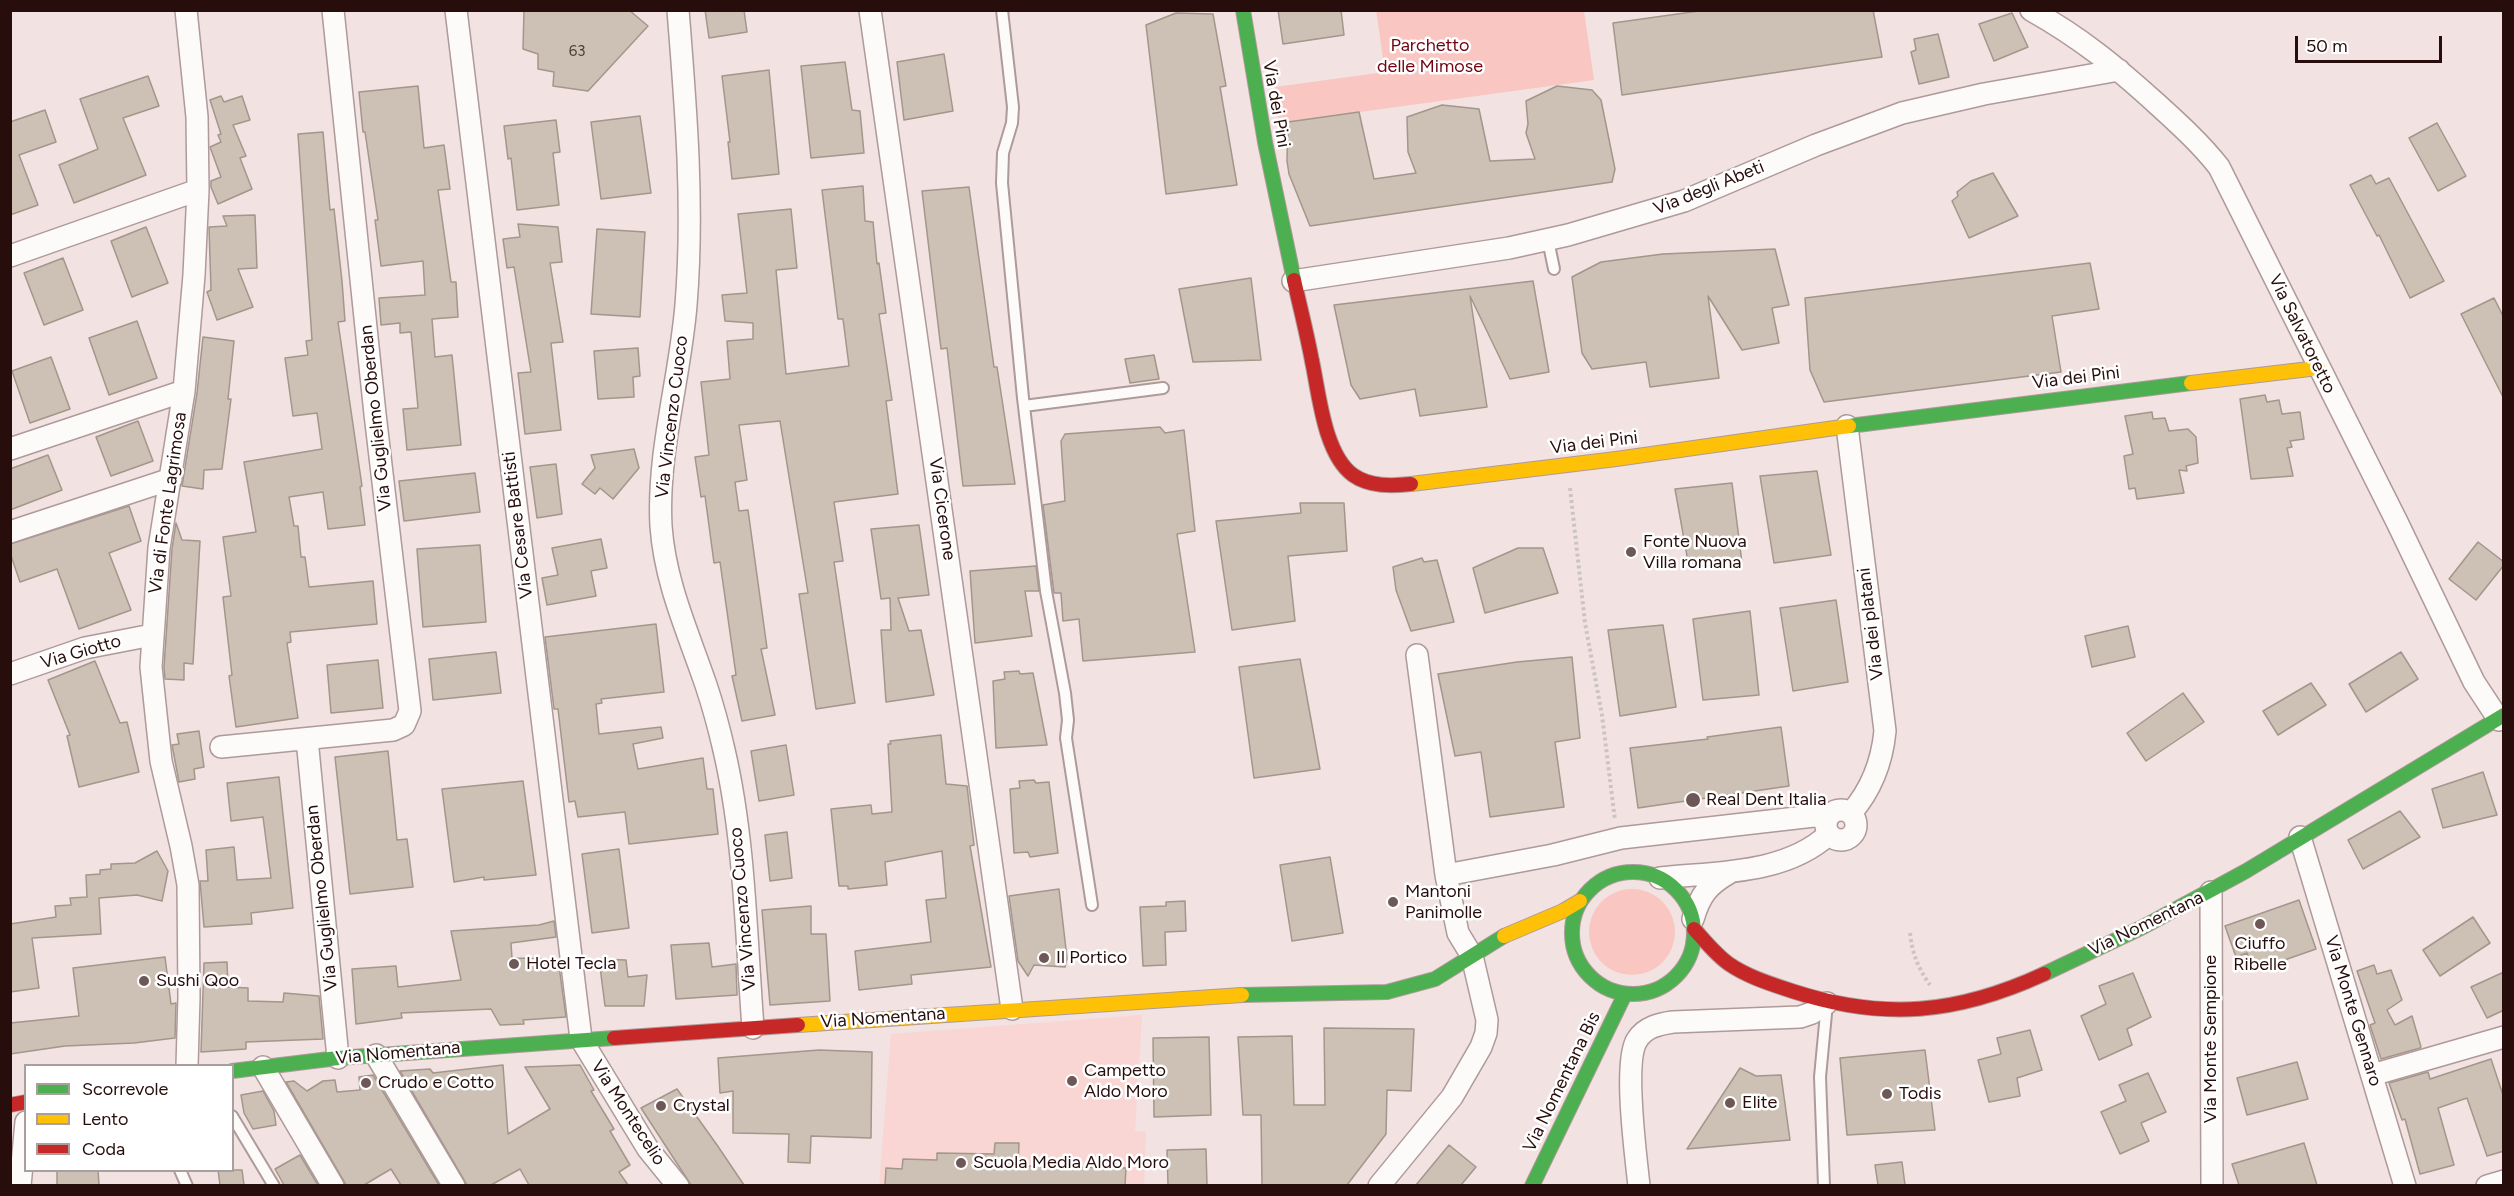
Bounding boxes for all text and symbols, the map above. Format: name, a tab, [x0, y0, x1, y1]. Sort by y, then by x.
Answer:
scale bar	[2298, 24, 2445, 62]
park label: Parchetto delle Mimose	[1377, 35, 1483, 78]
text: 50 m	[2306, 35, 2348, 57]
house number: 63	[569, 43, 585, 61]
street label: Via dei Pini	[1258, 59, 1294, 149]
street label: Via degli Abeti	[1651, 156, 1767, 220]
street label: Via Salvatoretto	[2264, 271, 2340, 397]
street label: Via Guglielmo Oberdan	[355, 324, 397, 512]
street label: Via Vincenzo Cuoco	[651, 334, 693, 500]
street label: Via dei Pini	[2031, 362, 2121, 394]
street label: Via di Fonte Lagrimosa	[145, 411, 191, 595]
street label: Via dei Pini	[1549, 427, 1639, 459]
street label: Via Cesare Battisti	[498, 450, 538, 600]
street label: Via Cicerone	[924, 456, 960, 562]
place label: Fonte Nuova Villa romana	[1643, 531, 1747, 574]
marker: Fonte Nuova Villa romana	[1624, 545, 1638, 559]
street label: Via dei platani	[1853, 567, 1889, 681]
street label: Via Giotto	[38, 630, 124, 674]
place label: Real Dent Italia	[1706, 789, 1826, 811]
marker: Real Dent Italia	[1684, 791, 1702, 809]
street label: Via Guglielmo Oberdan	[301, 804, 343, 992]
street label: Via Vincenzo Cuoco	[725, 826, 761, 992]
place label: Mantoni Panimolle	[1405, 881, 1482, 924]
street label: Via Nomentana	[2085, 887, 2207, 961]
marker: Mantoni Panimolle	[1386, 895, 1400, 909]
marker: Ciuffo Ribelle	[2253, 917, 2267, 931]
place label: Ciuffo Ribelle	[2233, 933, 2287, 976]
street label: Via Monte Gennaro	[2320, 933, 2386, 1089]
place label: Il Portico	[1056, 947, 1127, 969]
marker: Il Portico	[1037, 951, 1051, 965]
place label: Hotel Tecla	[526, 953, 616, 975]
street label: Via Monte Sempione	[2200, 955, 2222, 1123]
marker: Hotel Tecla	[507, 957, 521, 971]
place label: Sushi Qoo	[156, 970, 239, 992]
marker: Sushi Qoo	[137, 974, 151, 988]
street label: Via Nomentana	[820, 1003, 946, 1033]
street label: Via Nomentana Bis	[1519, 1009, 1605, 1155]
street label: Via Nomentana	[335, 1037, 461, 1069]
street label: Via Montecelio	[586, 1056, 670, 1170]
place label: Campetto Aldo Moro	[1084, 1060, 1168, 1102]
legend	[24, 1064, 234, 1172]
place label: Crudo e Cotto	[378, 1072, 494, 1094]
marker: Campetto Aldo Moro	[1065, 1074, 1079, 1088]
marker: Crudo e Cotto	[359, 1076, 373, 1090]
text: Scorrevole	[82, 1078, 168, 1100]
place label: Todis	[1899, 1083, 1941, 1105]
marker: Todis	[1880, 1087, 1894, 1101]
place label: Elite	[1742, 1092, 1777, 1114]
place label: Crystal	[673, 1095, 730, 1117]
marker: Elite	[1723, 1096, 1737, 1110]
marker: Crystal	[654, 1099, 668, 1113]
text: Lento	[82, 1108, 128, 1130]
text: Coda	[82, 1138, 125, 1160]
place label: Scuola Media Aldo Moro	[973, 1152, 1169, 1174]
marker: Scuola Media Aldo Moro	[954, 1156, 968, 1170]

